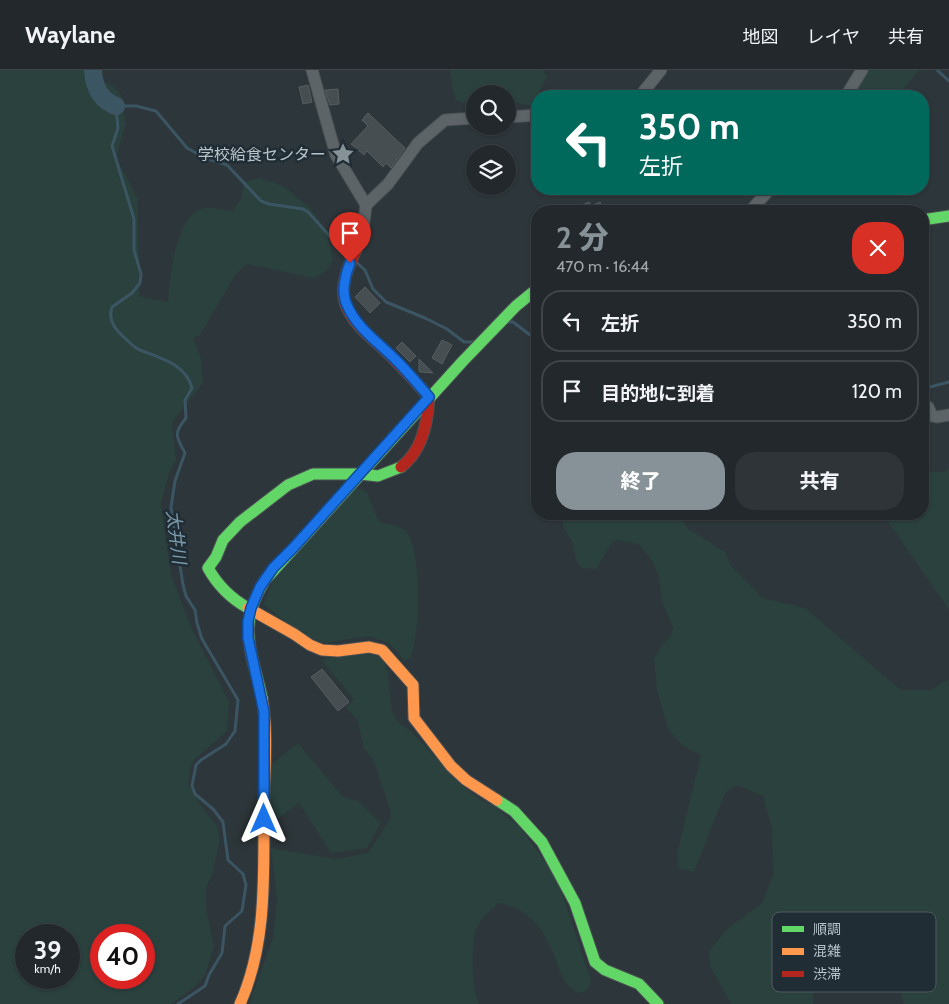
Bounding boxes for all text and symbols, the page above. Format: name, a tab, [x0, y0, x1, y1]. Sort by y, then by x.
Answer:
text: Waylane	[25, 20, 115, 49]
text: 地図	[743, 26, 779, 48]
text: レイヤ	[807, 26, 860, 48]
text: 共有	[888, 26, 924, 48]
map controls	[466, 85, 516, 195]
button: search	[466, 85, 516, 135]
text: 350 m	[639, 105, 740, 148]
icon: left	[556, 110, 621, 175]
place icon: 学校給食センター	[330, 141, 356, 167]
place label: 学校給食センター	[198, 145, 326, 164]
button: layers	[466, 145, 516, 195]
text: 左折	[639, 153, 683, 180]
pin	[329, 212, 371, 263]
icon: arrive	[336, 219, 364, 247]
text: 2 分	[556, 219, 609, 256]
button: close	[852, 222, 904, 274]
text: 470 m · 16:44	[556, 257, 649, 276]
icon: left	[558, 307, 586, 335]
text: 350 m	[847, 310, 902, 333]
text: 左折	[601, 312, 639, 335]
icon: arrive	[558, 377, 586, 405]
text: 120 m	[852, 380, 902, 403]
text: 目的地に到着	[601, 382, 715, 405]
button: 終了	[556, 452, 725, 510]
button: 共有	[735, 452, 904, 510]
water label: 太井川	[162, 509, 190, 567]
position arrow	[237, 792, 289, 844]
legend	[772, 912, 936, 992]
text: 順調	[813, 920, 841, 938]
speed limit sign: 40	[90, 924, 155, 989]
text: 39	[34, 935, 61, 965]
text: 混雑	[813, 942, 841, 960]
text: km/h	[34, 961, 61, 976]
text: 渋滞	[813, 965, 841, 983]

